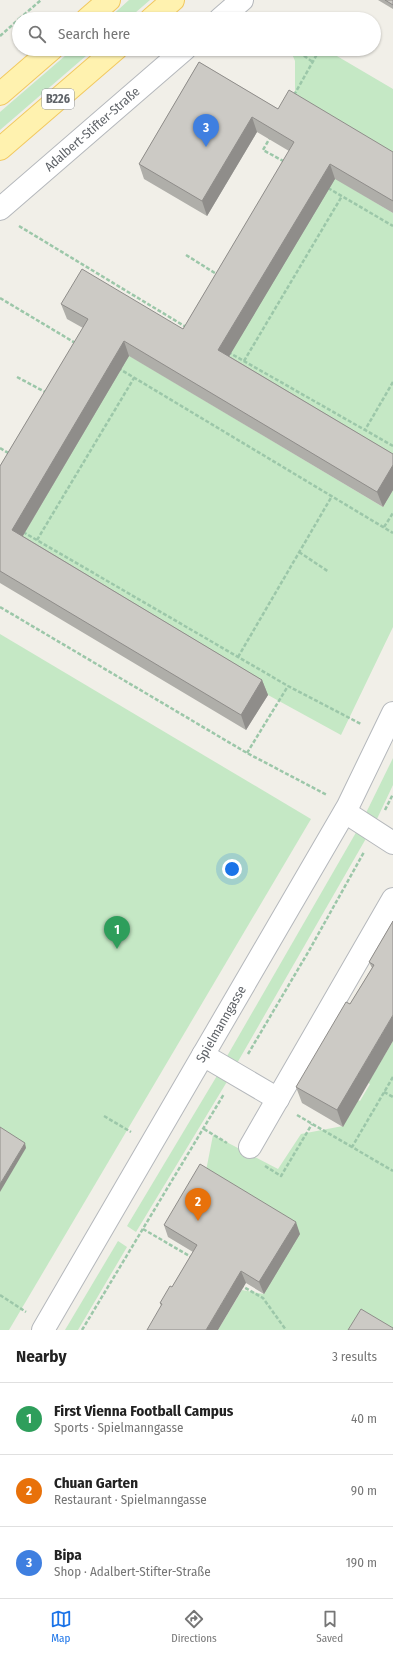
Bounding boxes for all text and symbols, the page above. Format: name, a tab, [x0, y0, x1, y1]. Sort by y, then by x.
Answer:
search box	[12, 12, 381, 56]
icon: search	[26, 23, 48, 45]
text: Search here	[58, 25, 130, 43]
street label: Adalbert-Stifter-Straße	[42, 84, 142, 174]
road number: B226	[42, 89, 74, 109]
pin: 3	[193, 114, 219, 147]
your location	[222, 859, 242, 879]
pin: 1	[104, 916, 130, 949]
street label: Spielmanngasse	[193, 983, 249, 1065]
pin: 2	[185, 1188, 211, 1221]
text: Nearby	[16, 1346, 67, 1367]
text: 3 results	[332, 1349, 377, 1364]
text: First Vienna Football Campus	[54, 1402, 233, 1420]
text: 1	[26, 1411, 32, 1426]
text: 40 m	[351, 1411, 377, 1426]
text: Sports · Spielmanngasse	[54, 1420, 184, 1435]
text: Chuan Garten	[54, 1474, 138, 1492]
text: 2	[26, 1483, 32, 1498]
text: 90 m	[351, 1483, 377, 1498]
text: Restaurant · Spielmanngasse	[54, 1492, 207, 1507]
text: Bipa	[54, 1546, 82, 1564]
text: 3	[26, 1555, 32, 1570]
text: 190 m	[346, 1555, 377, 1570]
text: Shop · Adalbert-Stifter-Straße	[54, 1564, 211, 1579]
tab: Map	[50, 1608, 72, 1645]
tab: Directions	[171, 1608, 217, 1645]
tab: Saved	[316, 1608, 343, 1645]

